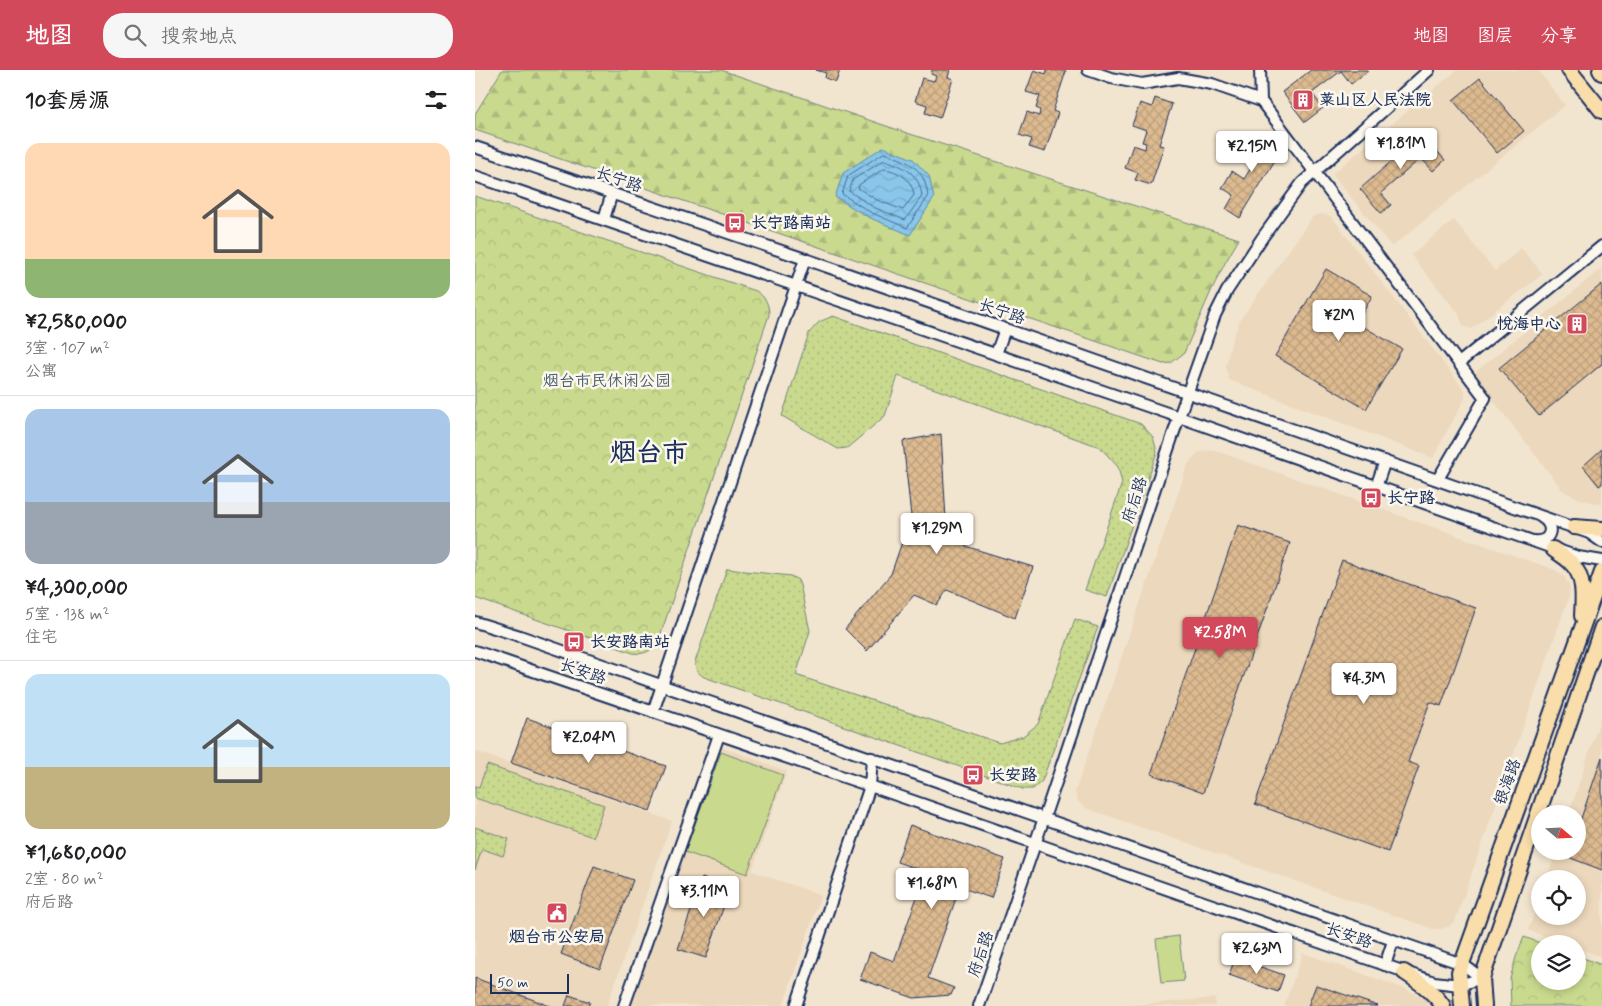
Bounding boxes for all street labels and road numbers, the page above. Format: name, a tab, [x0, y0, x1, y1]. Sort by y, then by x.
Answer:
street label: 长宁路	[593, 162, 645, 198]
street label: 长宁路	[976, 294, 1028, 330]
street label: 府后路	[1118, 474, 1152, 526]
street label: 长安路	[557, 654, 609, 690]
street label: 银海路	[1490, 756, 1526, 808]
street label: 长安路	[1323, 918, 1375, 954]
street label: 府后路	[963, 928, 999, 980]

